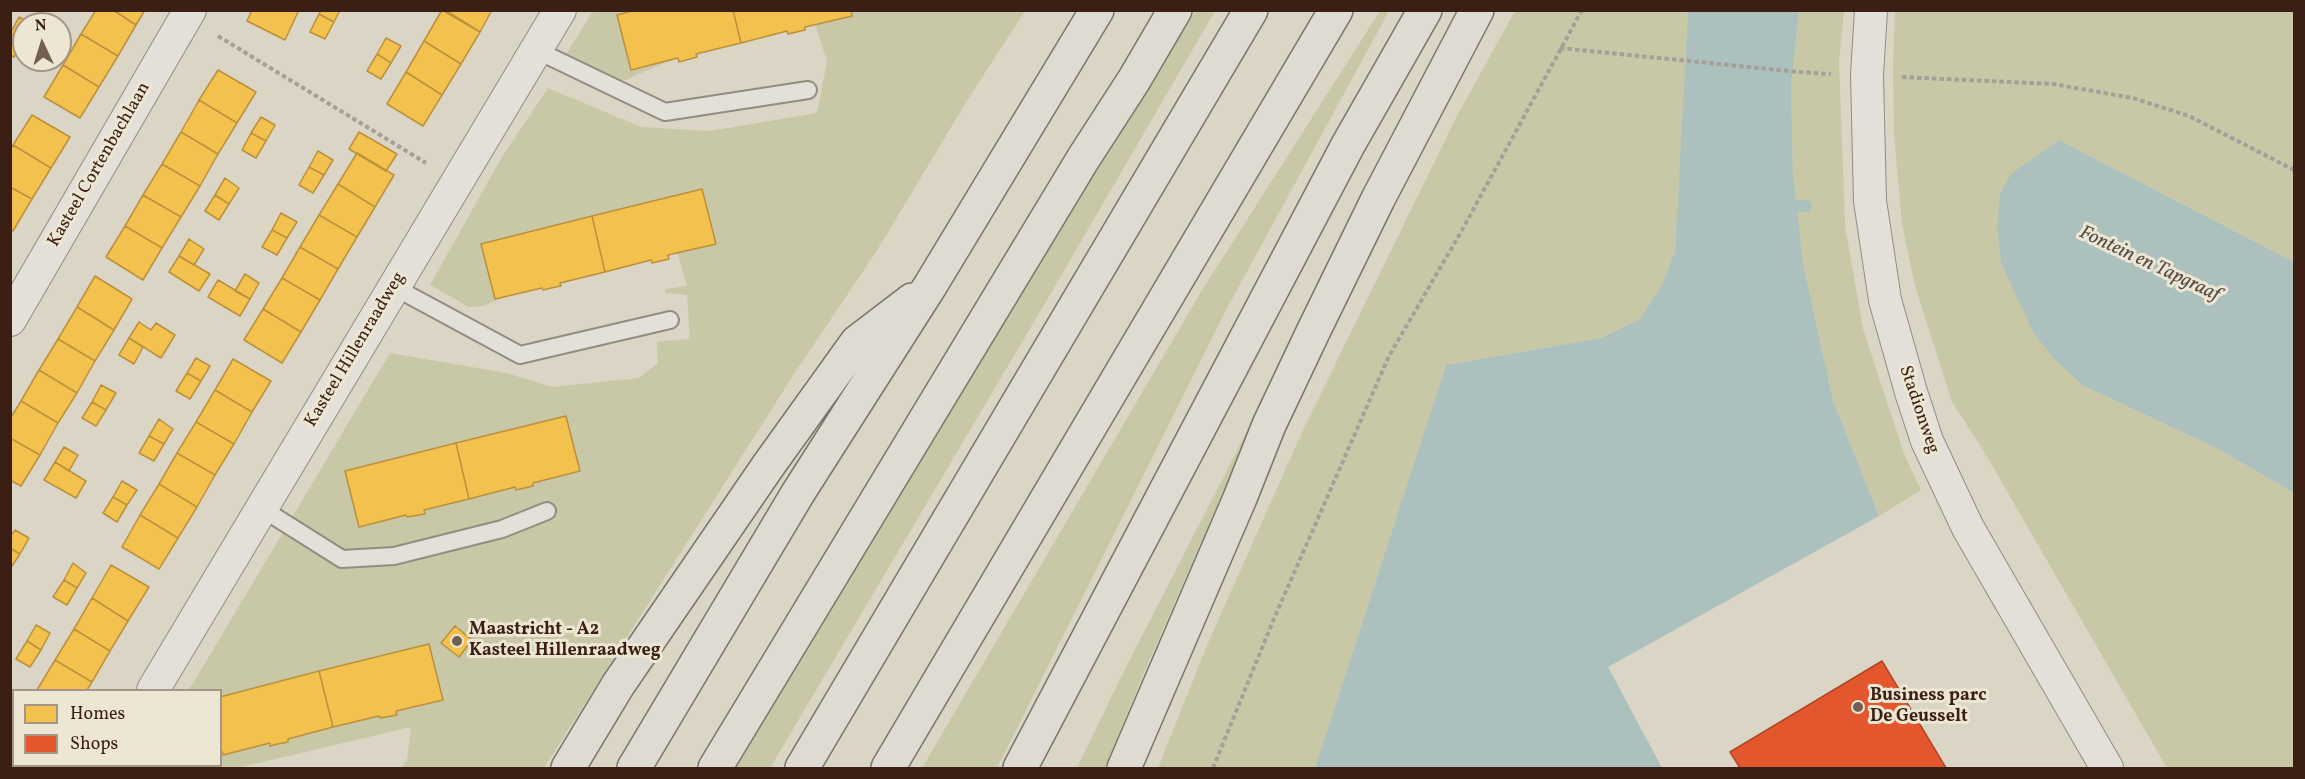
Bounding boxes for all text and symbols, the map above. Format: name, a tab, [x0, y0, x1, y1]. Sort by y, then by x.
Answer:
north arrow	[12, 12, 72, 72]
text: N	[34, 15, 47, 37]
street label: Kasteel Cortenbachlaan	[44, 79, 156, 251]
water label: Fontein en Tapgraaf	[2075, 222, 2223, 308]
street label: Kasteel Hillenraadweg	[301, 269, 411, 431]
street label: Stadionweg	[1893, 363, 1943, 457]
place label: Maastricht - A2 Kasteel Hillenraadweg	[469, 620, 661, 662]
marker: Maastricht - A2 Kasteel Hillenraadweg	[450, 634, 464, 648]
place label: Business parc De Geusselt	[1870, 686, 1987, 728]
legend	[12, 689, 222, 767]
marker: Business parc De Geusselt	[1851, 700, 1865, 714]
text: Homes	[70, 702, 125, 727]
text: Shops	[70, 732, 118, 757]

